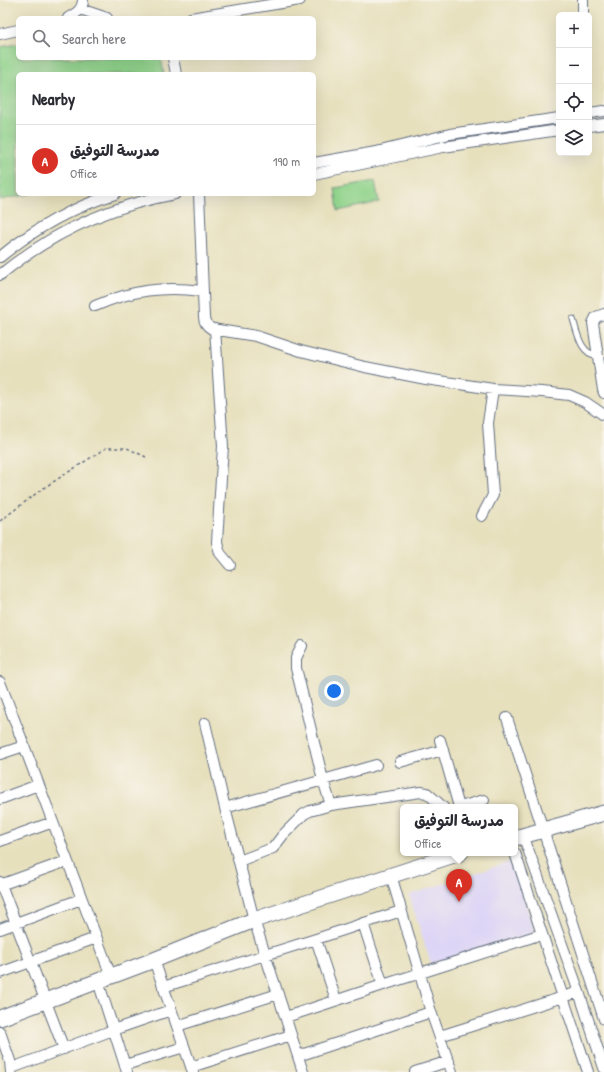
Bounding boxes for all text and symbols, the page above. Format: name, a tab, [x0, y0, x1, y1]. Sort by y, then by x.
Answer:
map controls	[556, 12, 592, 156]
button: +	[556, 12, 592, 48]
search box	[16, 16, 316, 60]
icon: search	[30, 27, 52, 49]
text: Search here	[62, 28, 126, 49]
button: −	[556, 48, 592, 84]
button: locate	[556, 84, 592, 120]
text: Nearby	[32, 87, 75, 110]
button: layers	[556, 120, 592, 156]
text: مدرسة التوفيق	[70, 140, 160, 161]
text: A	[42, 152, 48, 170]
text: 190 m	[273, 152, 300, 170]
text: Office	[70, 164, 97, 182]
your location	[324, 681, 344, 701]
popup	[400, 804, 518, 856]
text: مدرسة التوفيق	[414, 810, 504, 831]
text: Office	[414, 834, 441, 852]
pin: A	[446, 869, 472, 902]

